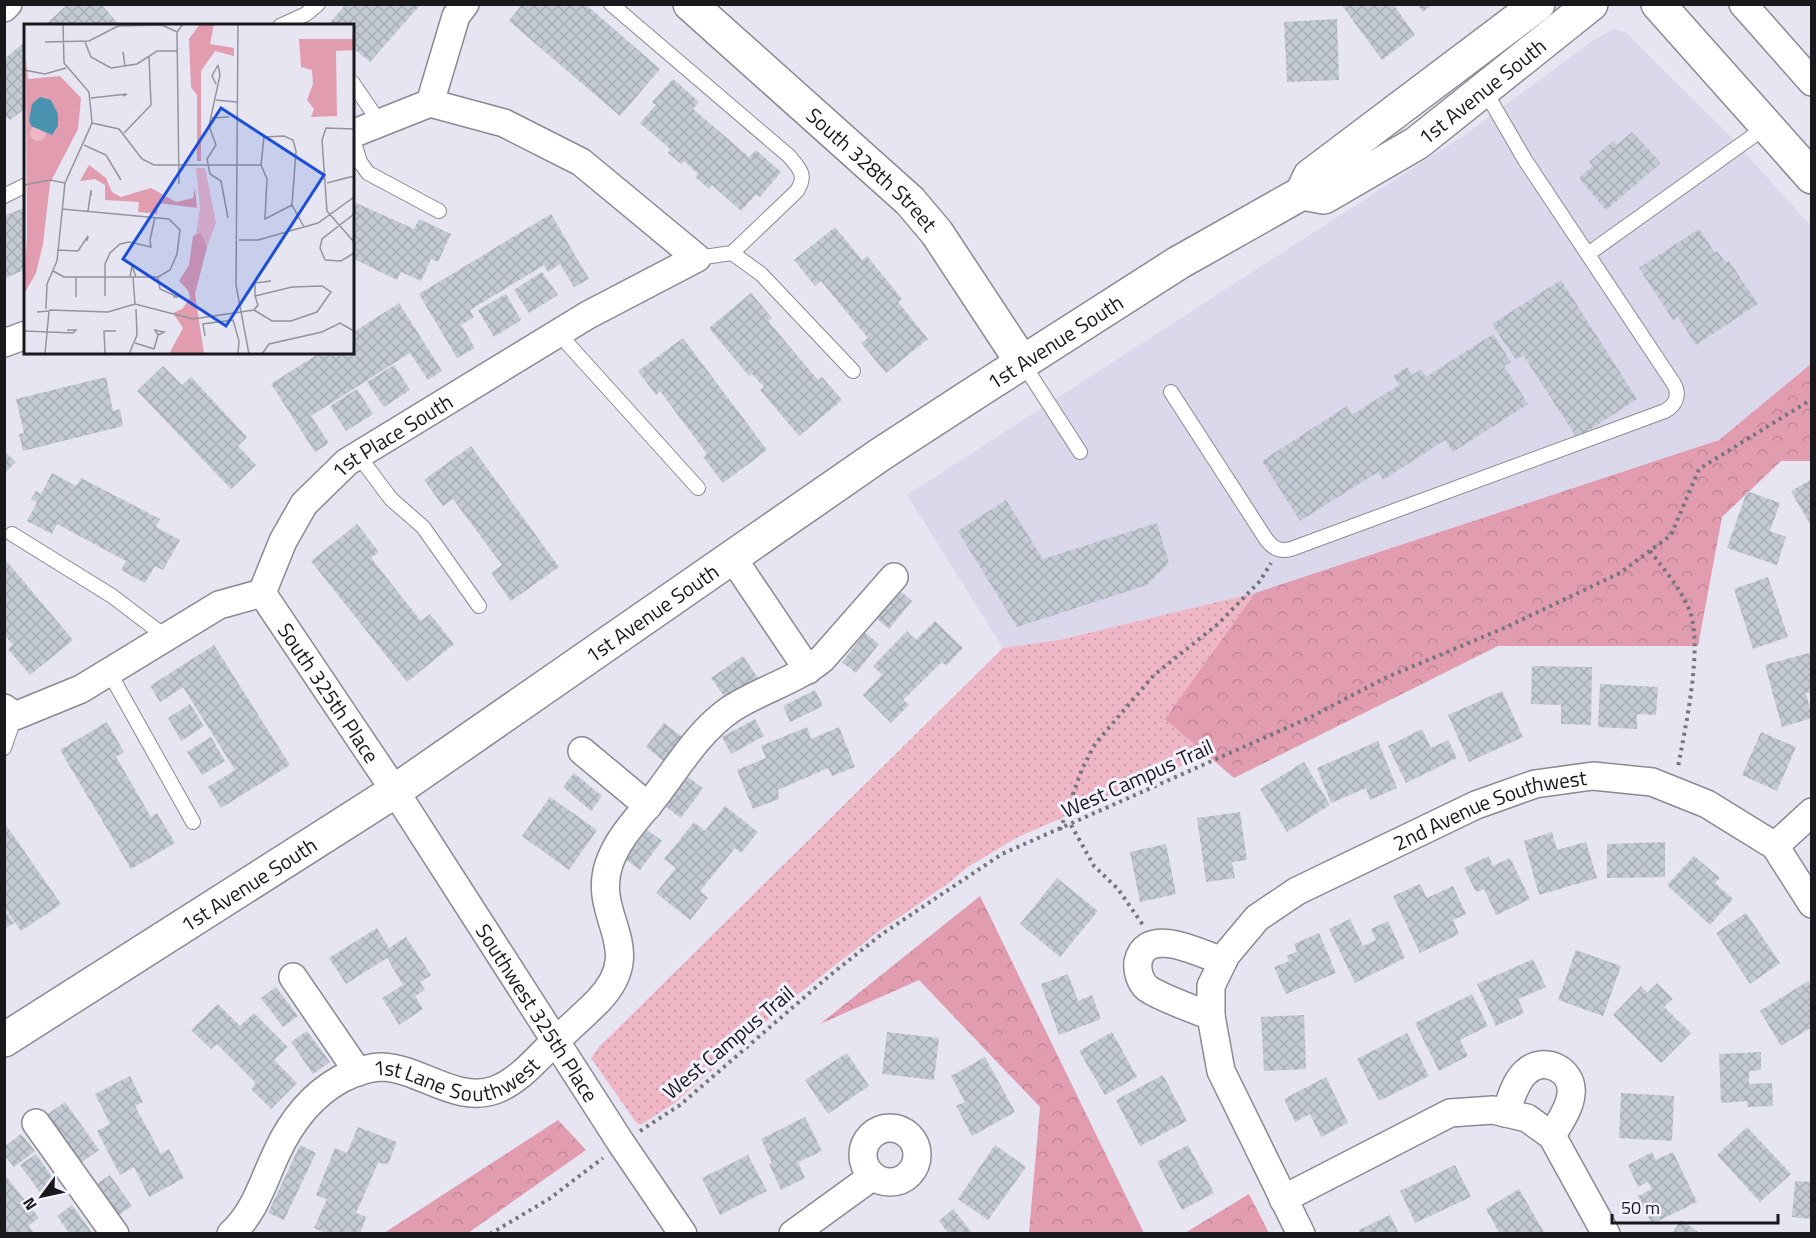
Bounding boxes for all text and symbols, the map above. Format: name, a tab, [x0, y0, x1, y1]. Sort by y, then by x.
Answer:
inset map	[24, 24, 354, 354]
street label: 1st Avenue South	[1411, 30, 1553, 152]
street label: South 328th Street	[799, 100, 946, 239]
street label: 1st Avenue South	[981, 286, 1129, 397]
street label: 1st Place South	[324, 385, 459, 485]
street label: 1st Avenue South	[578, 555, 725, 671]
street label: South 325th Place	[270, 616, 388, 769]
street label: West Campus Trail	[1056, 730, 1218, 826]
street label: 2nd Avenue Southwest	[1387, 761, 1589, 859]
street label: 1st Avenue South	[174, 829, 323, 940]
street label: Southwest 325th Place	[468, 917, 607, 1108]
street label: West Campus Trail	[655, 977, 801, 1107]
street label: 1st Lane Southwest	[372, 1049, 547, 1109]
north arrow	[12, 1166, 72, 1226]
scale bar	[1612, 1187, 1778, 1225]
text: N	[16, 1193, 43, 1215]
text: 50 m	[1621, 1194, 1660, 1221]

